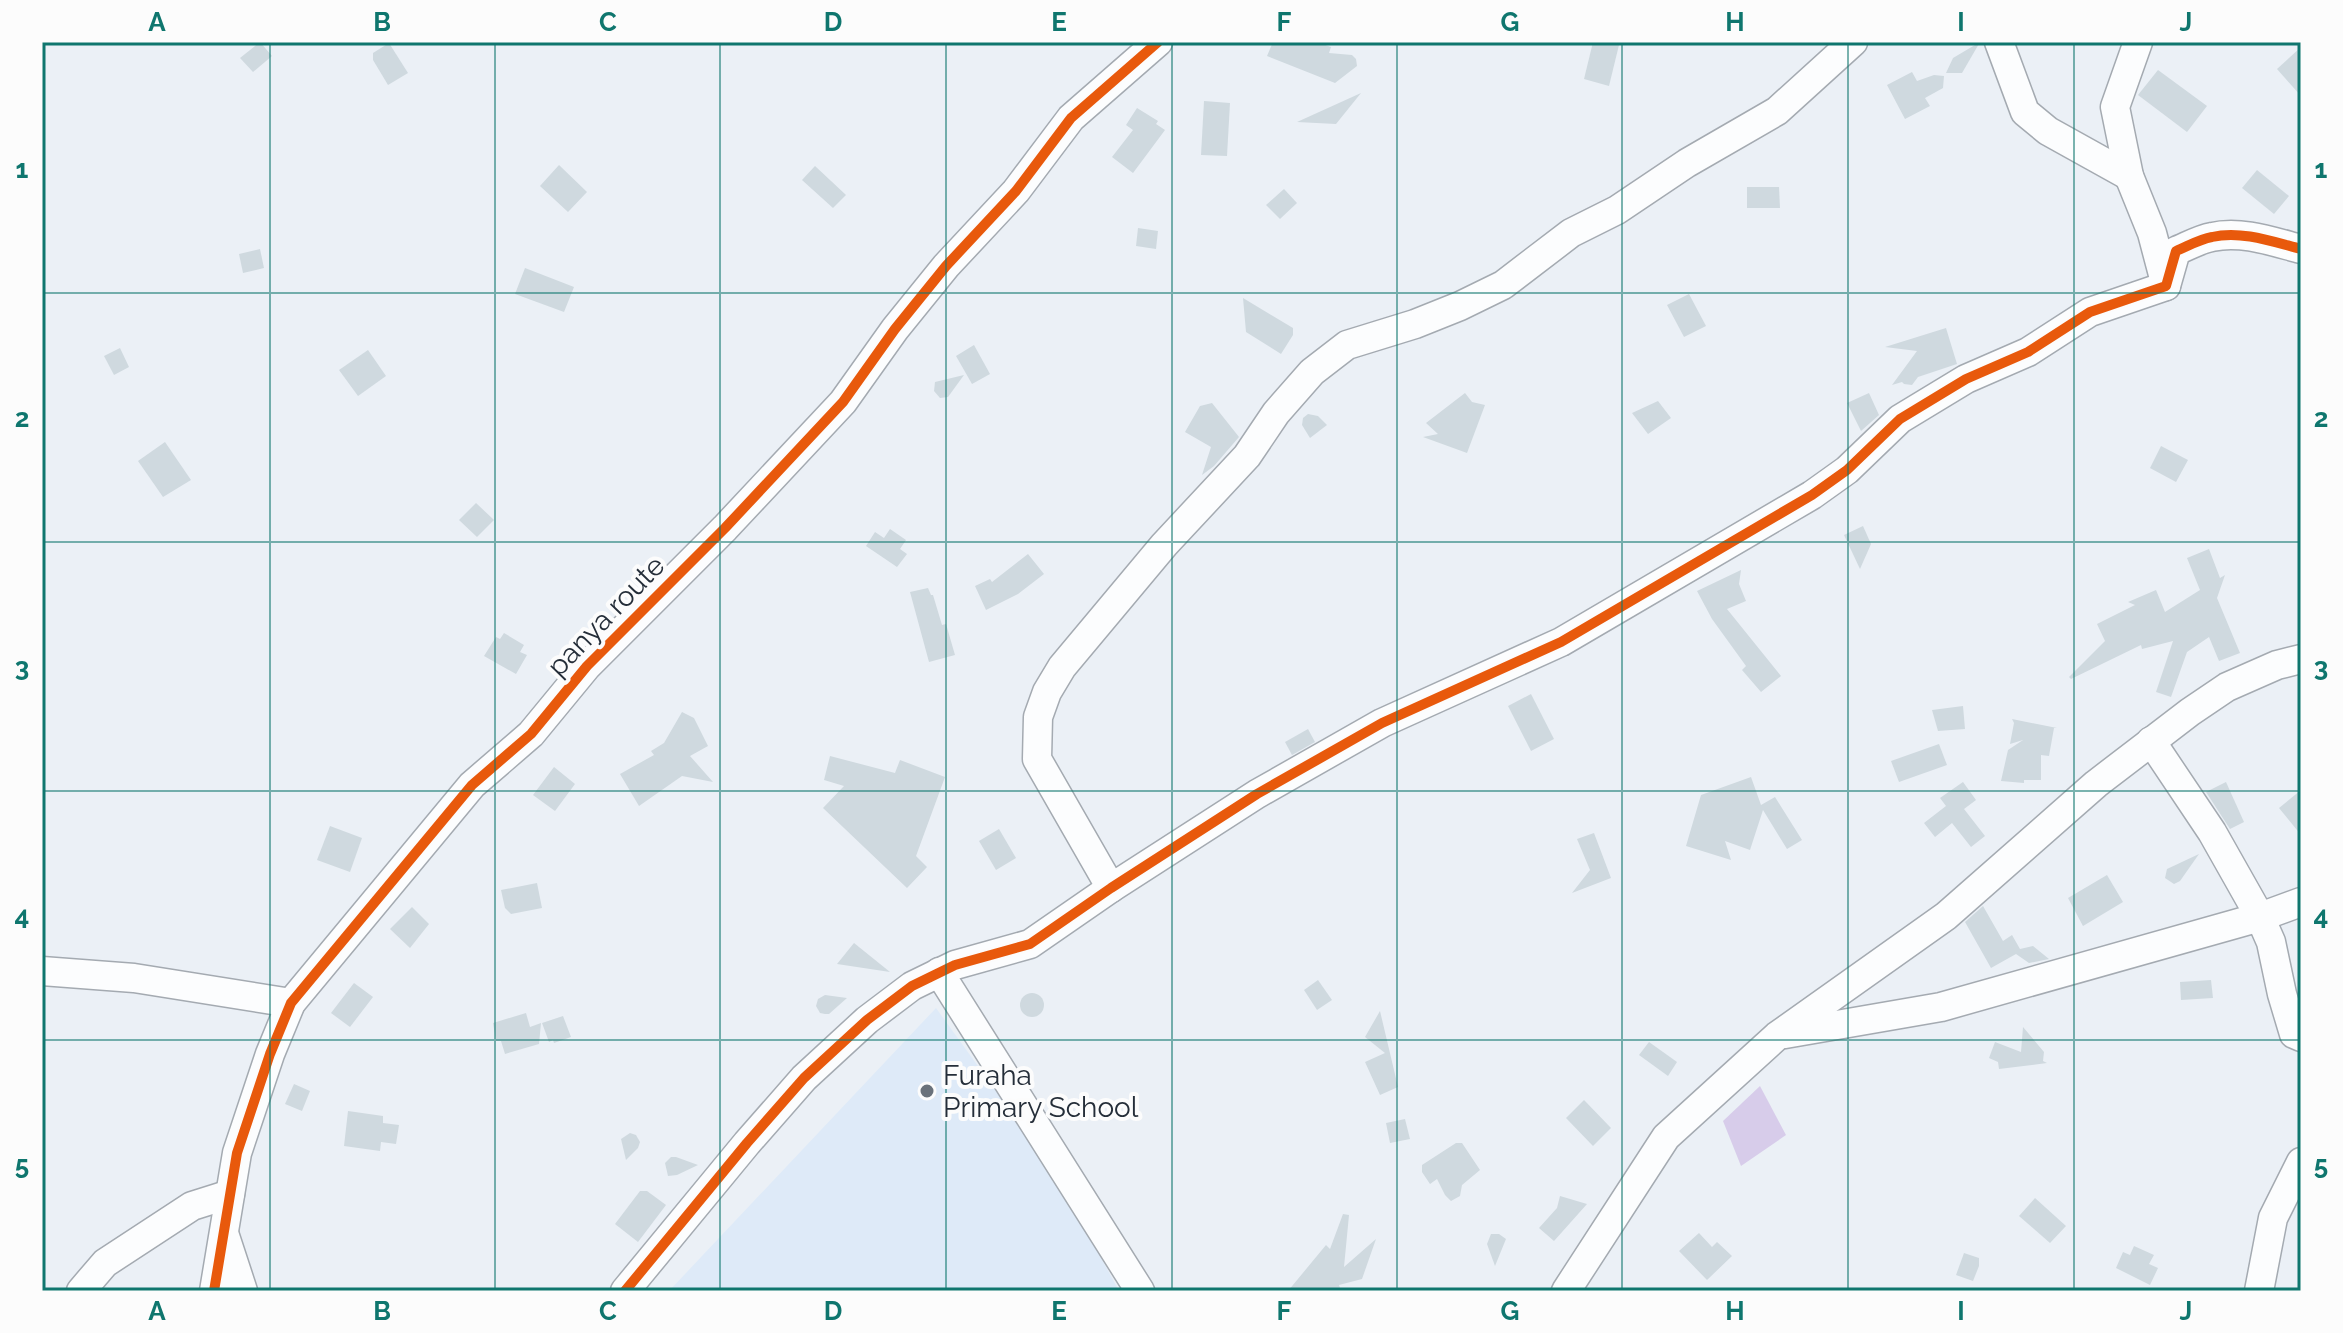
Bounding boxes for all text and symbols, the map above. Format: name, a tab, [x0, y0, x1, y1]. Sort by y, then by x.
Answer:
text: A	[148, 7, 166, 37]
text: B	[373, 7, 391, 37]
text: C	[599, 7, 617, 37]
text: D	[824, 7, 842, 37]
text: E	[1051, 7, 1067, 37]
text: F	[1277, 7, 1292, 37]
text: G	[1501, 7, 1519, 37]
text: H	[1725, 7, 1745, 37]
text: I	[1957, 7, 1965, 37]
text: J	[2180, 7, 2192, 37]
text: 1	[16, 154, 29, 184]
text: 1	[2315, 154, 2328, 184]
text: 2	[15, 403, 29, 433]
text: 2	[2314, 403, 2328, 433]
street label: panya route	[541, 549, 671, 683]
text: 3	[15, 652, 29, 682]
text: 3	[2314, 652, 2328, 682]
text: 4	[15, 901, 29, 931]
text: 4	[2314, 901, 2328, 931]
place label: Furaha Primary School	[943, 1059, 1139, 1124]
marker: Furaha Primary School	[918, 1082, 936, 1100]
text: 5	[15, 1150, 29, 1180]
text: 5	[2314, 1150, 2328, 1180]
text: A	[148, 1296, 166, 1326]
text: B	[373, 1296, 391, 1326]
text: C	[599, 1296, 617, 1326]
text: D	[824, 1296, 842, 1326]
text: E	[1051, 1296, 1067, 1326]
text: F	[1277, 1296, 1292, 1326]
text: G	[1501, 1296, 1519, 1326]
text: H	[1725, 1296, 1745, 1326]
text: I	[1957, 1296, 1965, 1326]
text: J	[2180, 1296, 2192, 1326]

